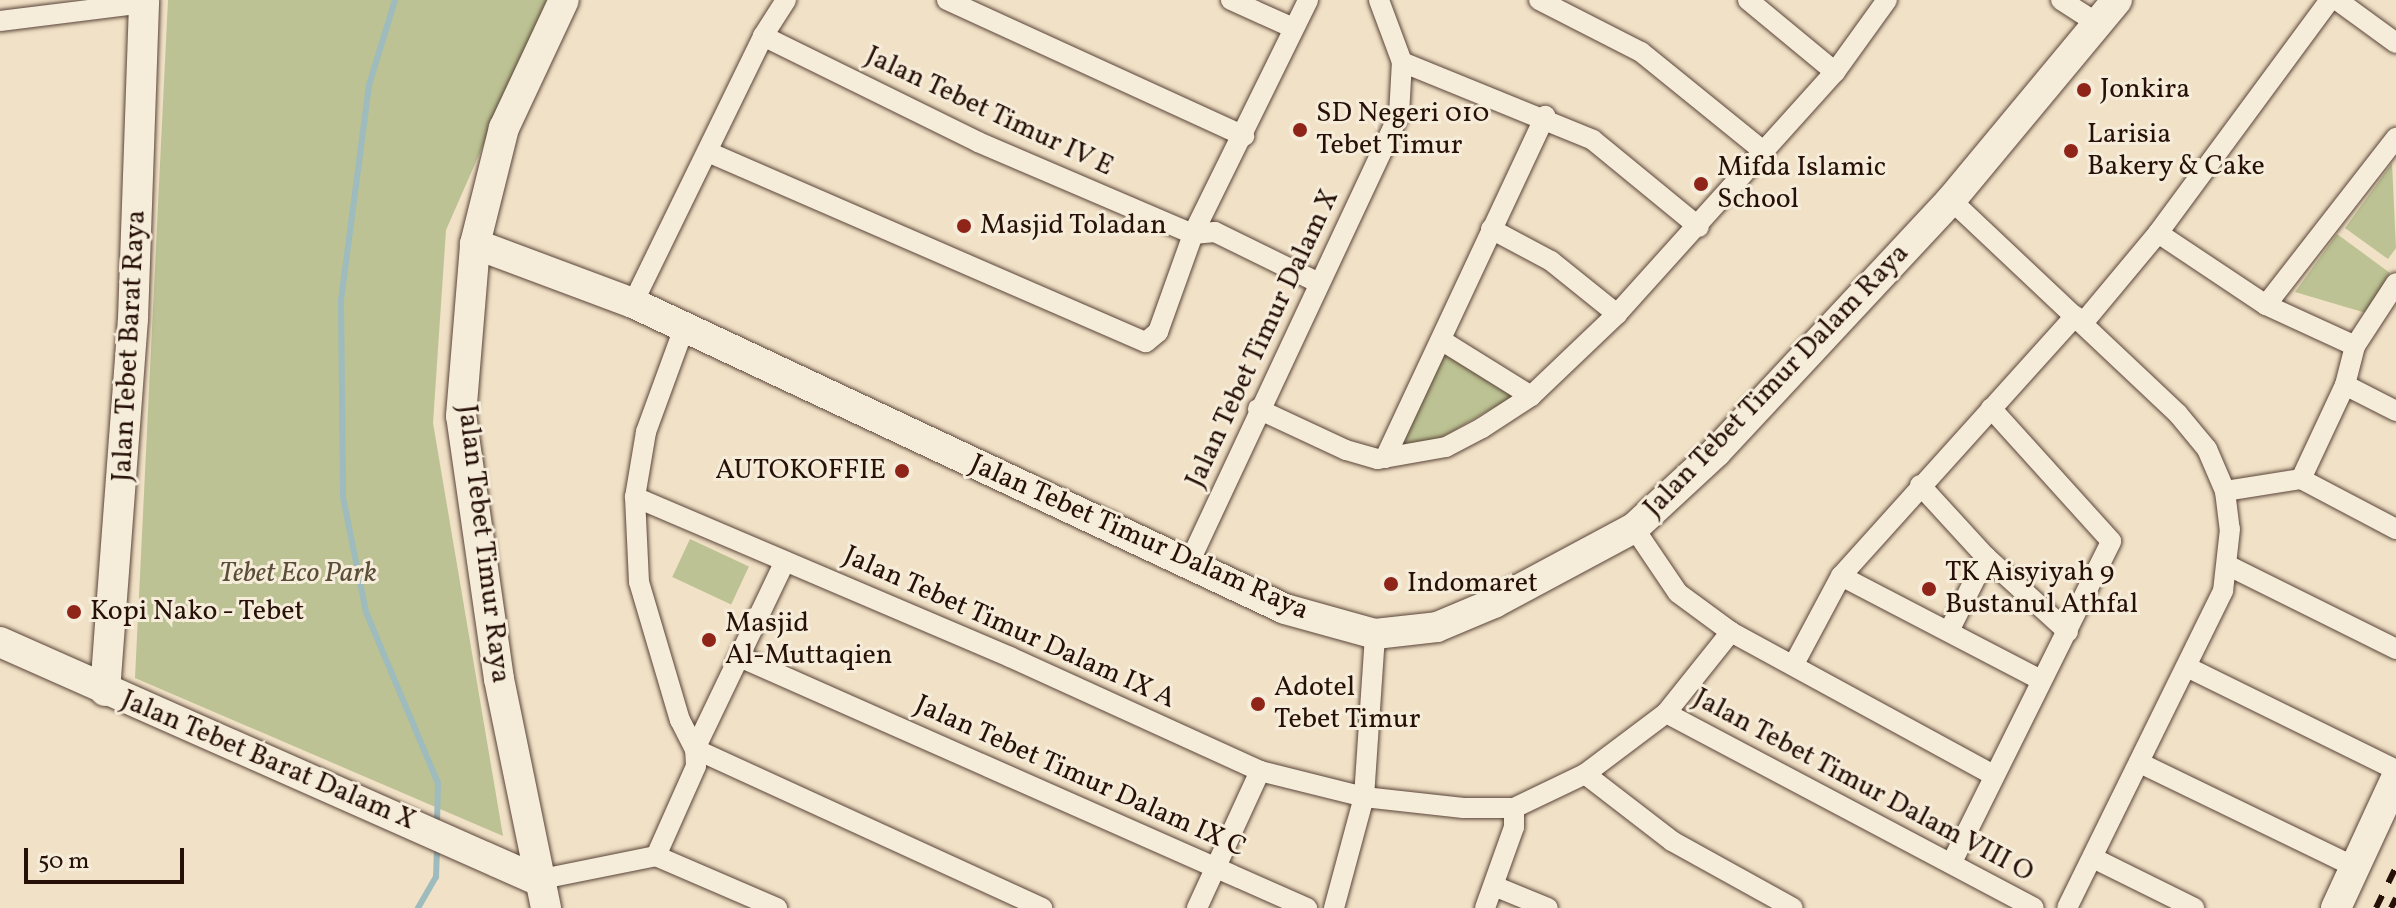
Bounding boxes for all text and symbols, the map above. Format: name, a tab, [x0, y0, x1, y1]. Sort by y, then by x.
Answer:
street label: Jalan Tebet Timur IV E	[858, 39, 1120, 185]
place label: Jonkira	[2100, 73, 2190, 107]
marker: Jonkira	[2075, 81, 2093, 99]
place label: SD Negeri 010 Tebet Timur	[1316, 97, 1489, 163]
place label: Larisia Bakery & Cake	[2087, 118, 2266, 184]
marker: SD Negeri 010 Tebet Timur	[1291, 121, 1309, 139]
marker: Larisia Bakery & Cake	[2062, 142, 2080, 160]
place label: Mifda Islamic School	[1717, 151, 1886, 217]
marker: Mifda Islamic School	[1692, 175, 1710, 193]
street label: Jalan Tebet Timur Dalam X	[1179, 184, 1347, 494]
street label: Jalan Tebet Barat Raya	[106, 209, 154, 483]
place label: Masjid Toladan	[980, 209, 1168, 243]
marker: Masjid Toladan	[955, 217, 973, 235]
street label: Jalan Tebet Timur Dalam Raya	[1637, 237, 1917, 525]
street label: Jalan Tebet Timur Raya	[449, 402, 517, 686]
street label: Jalan Tebet Timur Dalam Raya	[964, 448, 1314, 628]
place label: AUTOKOFFIE	[715, 454, 886, 488]
marker: AUTOKOFFIE	[893, 462, 911, 480]
street label: Jalan Tebet Timur Dalam IX A	[837, 539, 1181, 717]
place label: TK Aisyiyah 9 Bustanul Athfal	[1945, 556, 2138, 622]
park label: Tebet Eco Park	[219, 557, 377, 591]
place label: Indomaret	[1407, 567, 1538, 601]
marker: Indomaret	[1382, 575, 1400, 593]
marker: TK Aisyiyah 9 Bustanul Athfal	[1920, 580, 1938, 598]
place label: Kopi Nako - Tebet	[90, 595, 306, 629]
marker: Kopi Nako - Tebet	[65, 603, 83, 621]
place label: Masjid Al-Muttaqien	[725, 607, 893, 673]
marker: Masjid Al-Muttaqien	[700, 631, 718, 649]
place label: Adotel Tebet Timur	[1274, 671, 1421, 737]
street label: Jalan Tebet Timur Dalam VIII O	[1686, 681, 2040, 891]
street label: Jalan Tebet Barat Dalam X	[115, 684, 421, 838]
street label: Jalan Tebet Timur Dalam IX C	[909, 688, 1251, 866]
marker: Adotel Tebet Timur	[1249, 695, 1267, 713]
scale bar	[28, 832, 188, 882]
text: 50 m	[38, 845, 90, 879]

